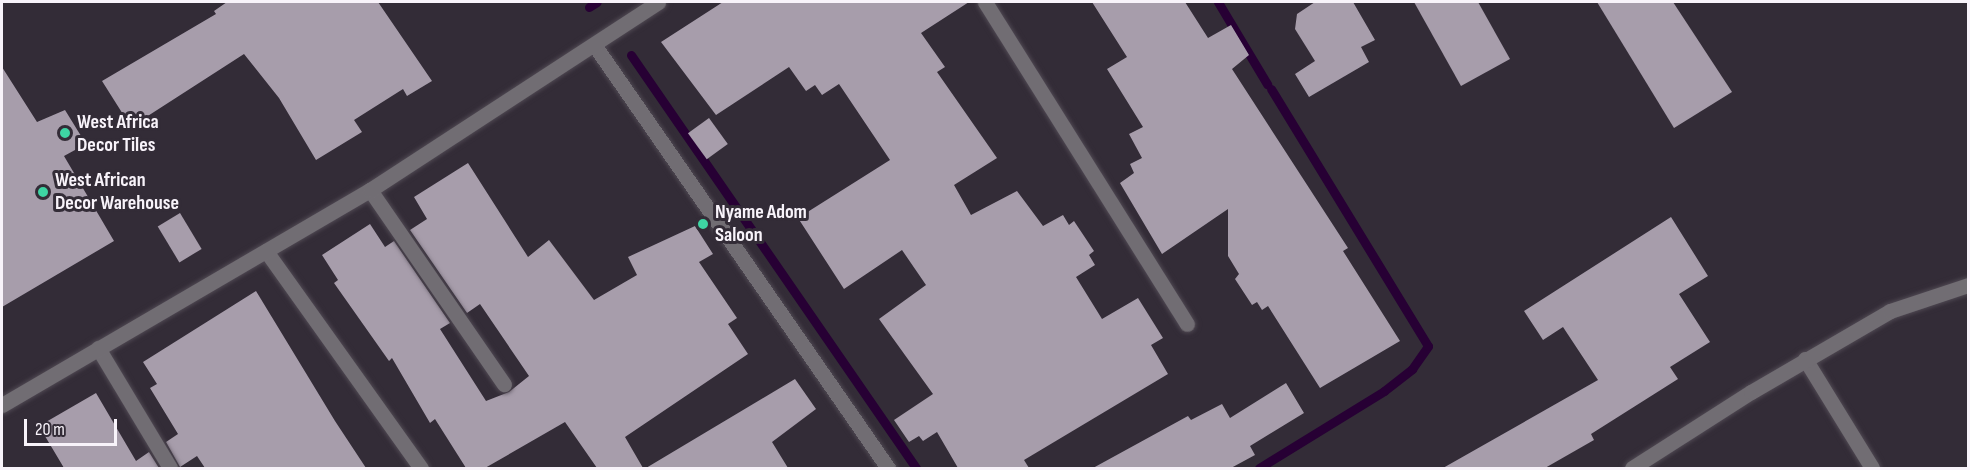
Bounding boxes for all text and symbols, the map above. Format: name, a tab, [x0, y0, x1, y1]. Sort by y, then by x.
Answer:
place label: West Africa Decor Tiles	[77, 110, 159, 157]
marker: West Africa Decor Tiles	[58, 126, 72, 140]
place label: West African Decor Warehouse	[55, 168, 179, 215]
marker: West African Decor Warehouse	[36, 185, 50, 199]
place label: Nyame Adom Saloon	[715, 201, 807, 248]
marker: Nyame Adom Saloon	[696, 217, 710, 231]
scale bar	[27, 407, 120, 445]
text: 20 m	[35, 419, 65, 440]

